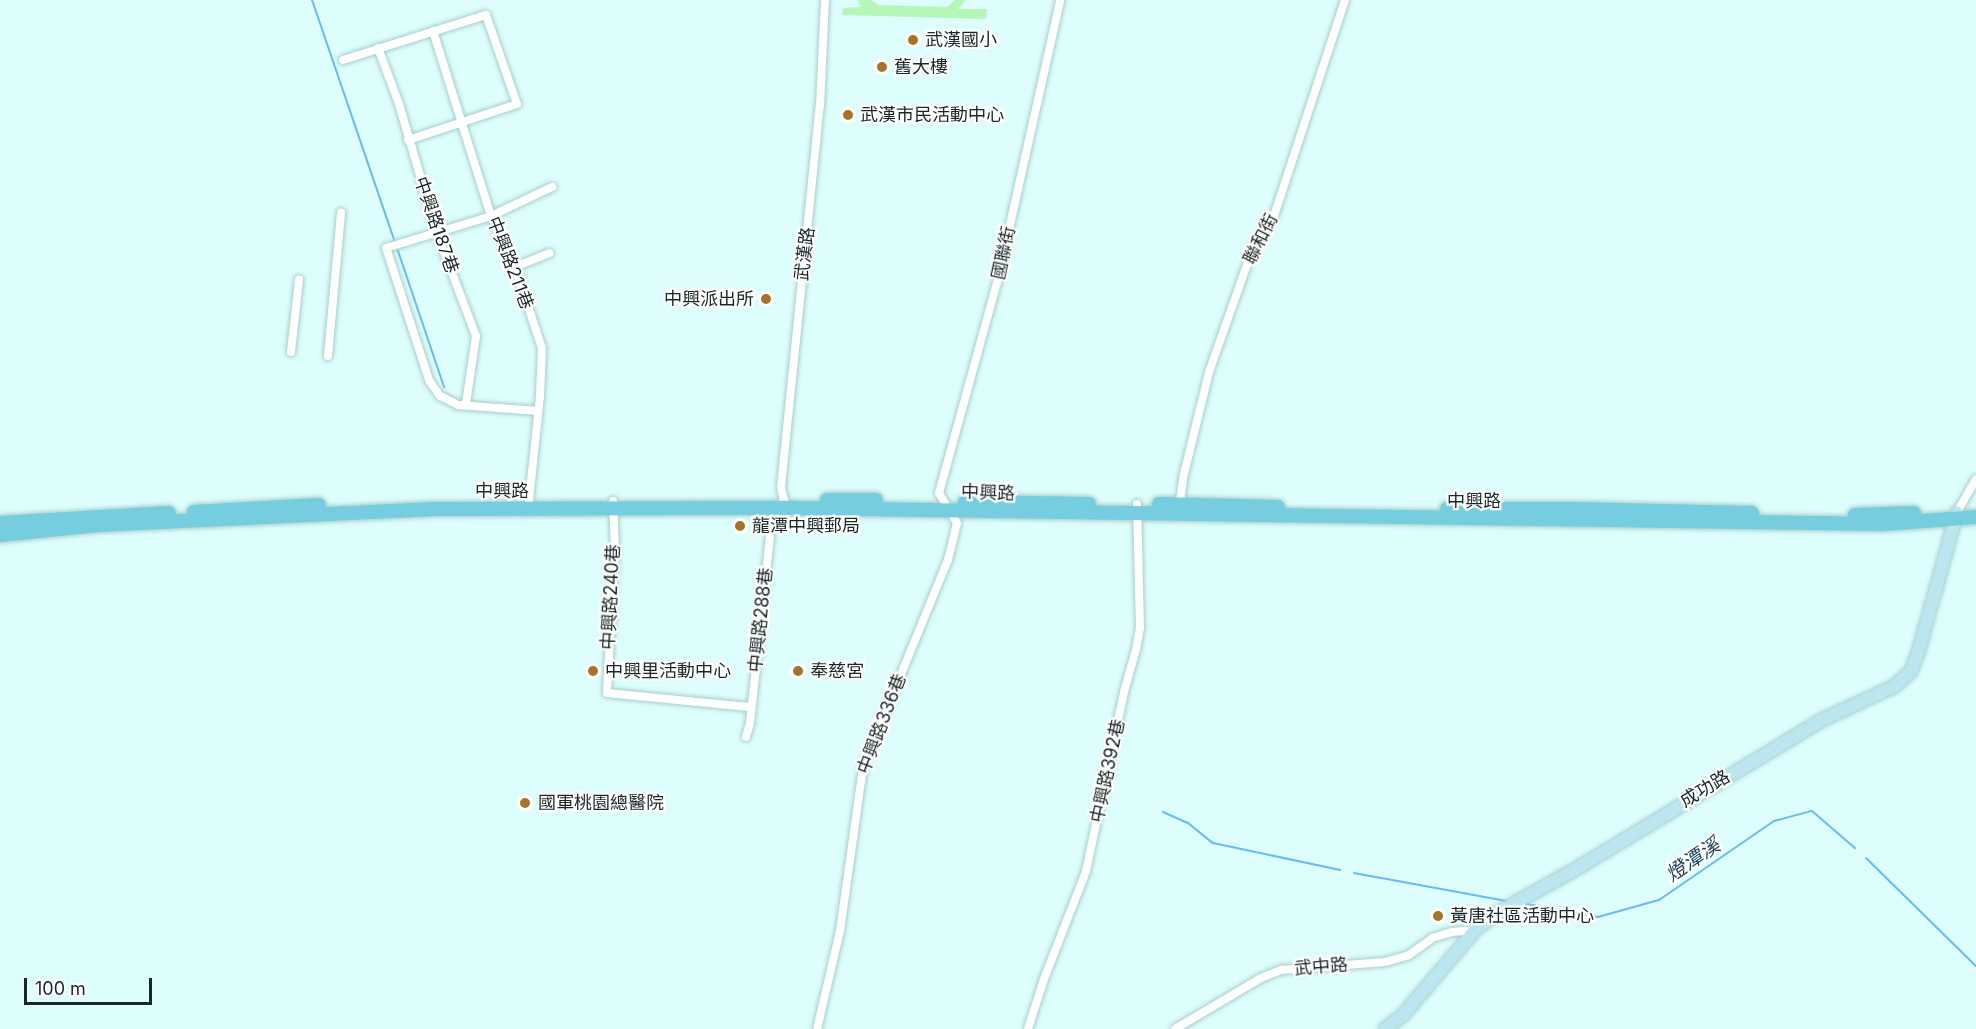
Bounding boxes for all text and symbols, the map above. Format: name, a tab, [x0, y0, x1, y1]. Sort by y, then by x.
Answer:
place label: 武漢國小	[925, 29, 997, 51]
marker: 武漢國小	[906, 33, 920, 47]
place label: 舊大樓	[894, 56, 948, 78]
marker: 舊大樓	[875, 60, 889, 74]
place label: 武漢市民活動中心	[860, 104, 1004, 126]
marker: 武漢市民活動中心	[841, 108, 855, 122]
street label: 中興路187巷	[409, 174, 463, 276]
street label: 聯和街	[1239, 210, 1283, 268]
street label: 中興路211巷	[482, 214, 538, 312]
street label: 國聯街	[988, 224, 1020, 282]
street label: 武漢路	[791, 226, 819, 282]
place label: 中興派出所	[664, 288, 754, 310]
marker: 中興派出所	[759, 292, 773, 306]
street label: 中興路	[475, 480, 529, 502]
street label: 中興路	[961, 481, 1015, 505]
street label: 中興路	[1447, 490, 1501, 512]
place label: 龍潭中興郵局	[752, 515, 860, 537]
marker: 龍潭中興郵局	[733, 519, 747, 533]
street label: 中興路240巷	[597, 544, 625, 650]
street label: 中興路288巷	[745, 567, 777, 673]
place label: 中興里活動中心	[605, 660, 731, 682]
place label: 奉慈宮	[810, 660, 864, 682]
marker: 中興里活動中心	[586, 664, 600, 678]
marker: 奉慈宮	[791, 664, 805, 678]
street label: 中興路336巷	[853, 671, 911, 777]
street label: 中興路392巷	[1086, 717, 1130, 825]
street label: 成功路	[1676, 766, 1734, 812]
place label: 國軍桃園總醫院	[538, 792, 664, 814]
marker: 國軍桃園總醫院	[516, 794, 534, 812]
water label: 燈潭溪	[1661, 833, 1725, 887]
place label: 黃唐社區活動中心	[1450, 905, 1594, 927]
marker: 黃唐社區活動中心	[1431, 909, 1445, 923]
street label: 武中路	[1293, 954, 1349, 980]
scale bar	[27, 966, 154, 1004]
text: 100 m	[35, 978, 86, 999]

